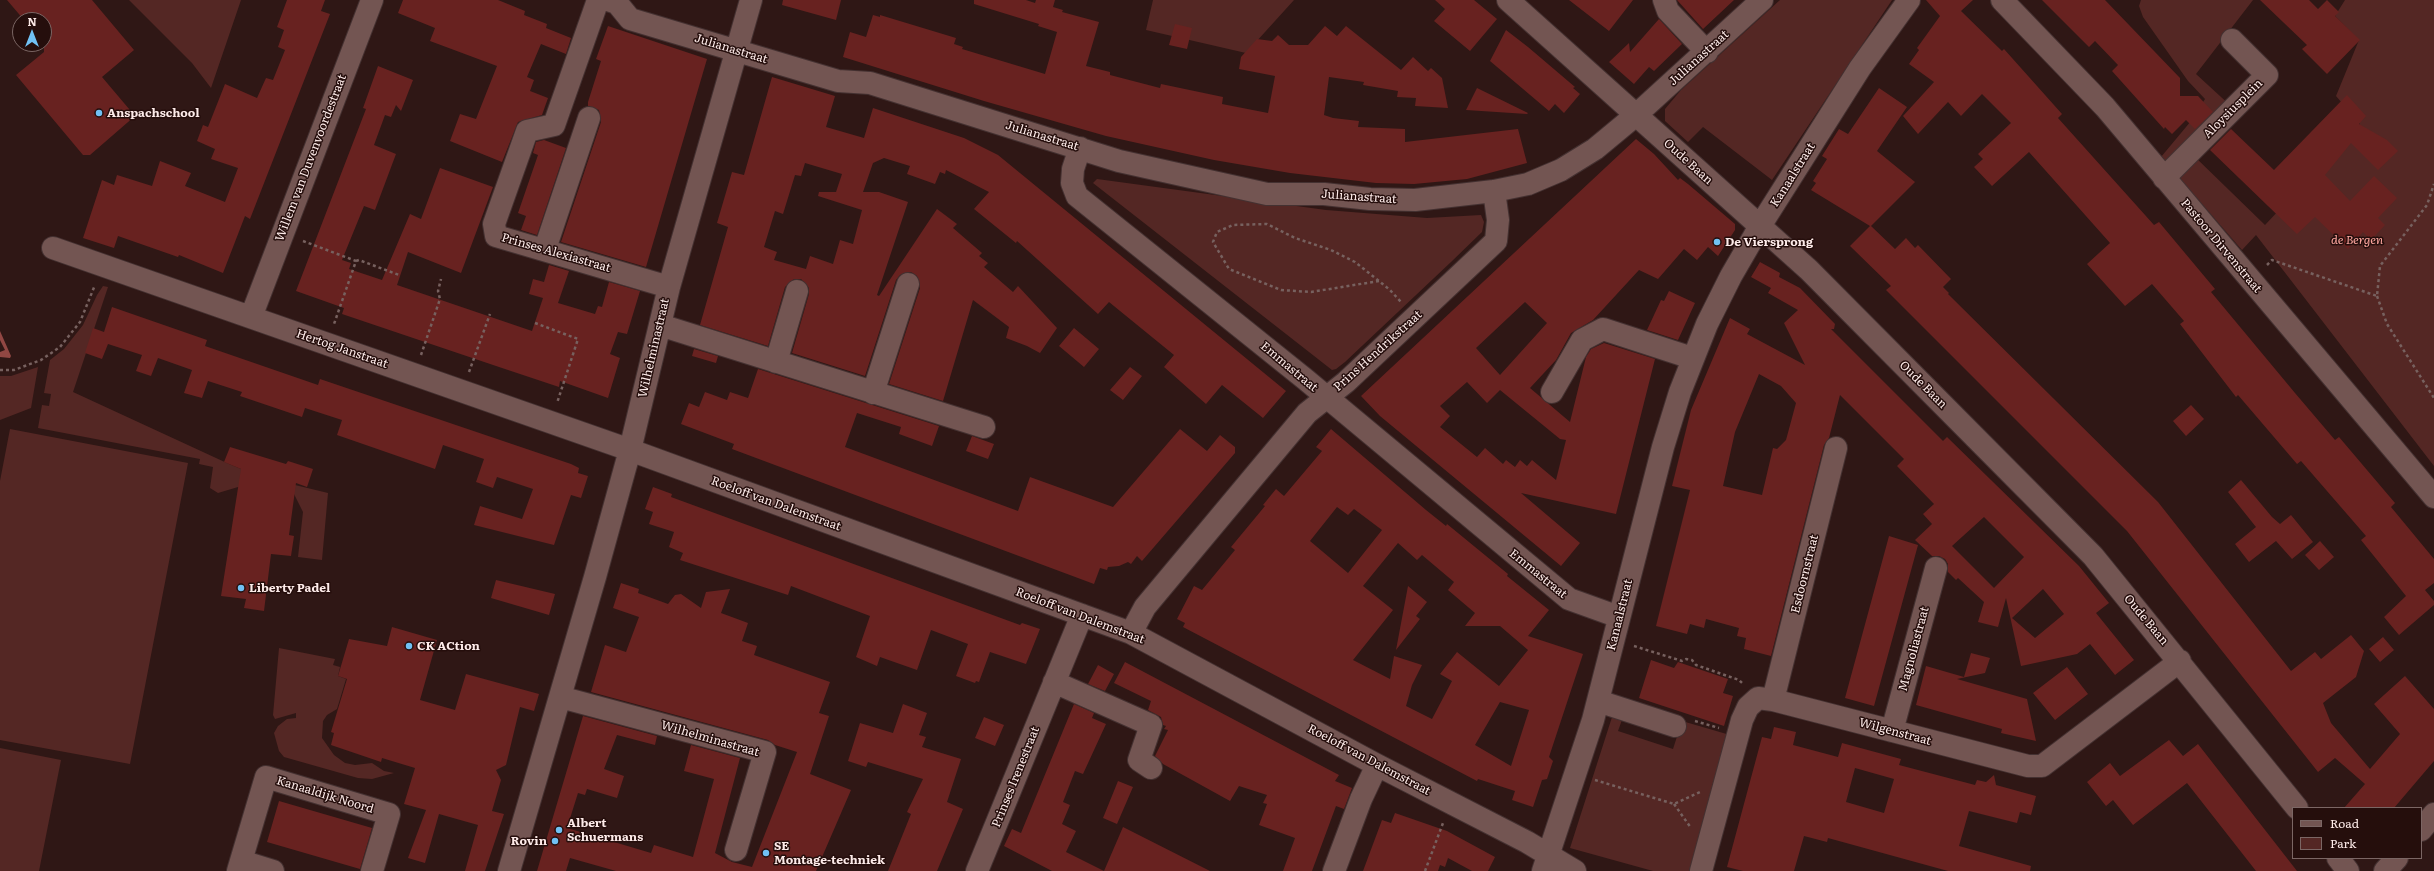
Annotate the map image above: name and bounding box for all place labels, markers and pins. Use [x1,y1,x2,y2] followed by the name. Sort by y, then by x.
[107,106,200,120] place label: Anspachschool
[94,108,104,118] marker: Anspachschool
[1725,235,1813,249] place label: De Viersprong
[1712,237,1722,247] marker: De Viersprong
[249,581,330,595] place label: Liberty Padel
[236,583,246,593] marker: Liberty Padel
[417,639,480,653] place label: CK ACtion
[404,641,414,651] marker: CK ACtion
[567,816,643,844] place label: Albert Schuermans
[554,825,564,835] marker: Albert Schuermans
[511,834,547,848] place label: Rovin
[550,836,560,846] marker: Rovin
[774,839,885,867] place label: SE Montage-techniek
[761,848,771,858] marker: SE Montage-techniek

